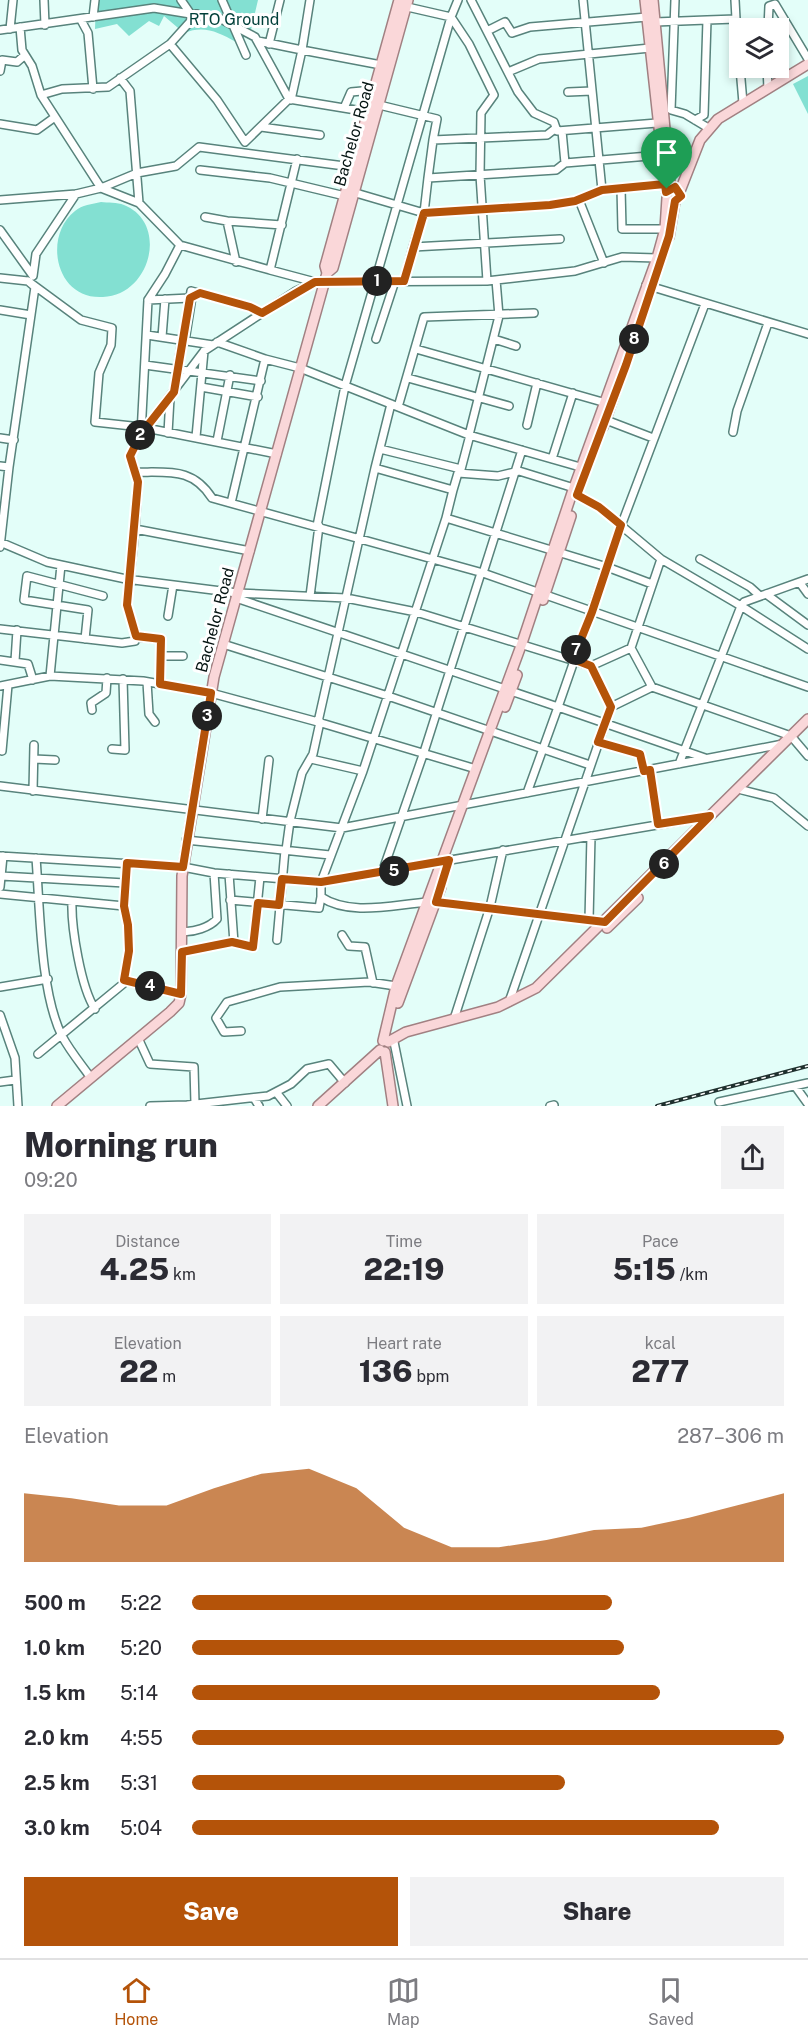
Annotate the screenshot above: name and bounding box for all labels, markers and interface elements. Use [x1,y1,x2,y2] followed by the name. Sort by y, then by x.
[189,10,279,29] park label: RTO Ground
[729,18,789,78] map controls
[729,18,789,78] button: layers
[330,79,378,189] street label: Bachelor Road
[641,127,692,189] pin
[650,136,683,169] icon: arrive
[362,266,392,296] pin: 1
[374,271,380,290] text: 1
[619,324,649,354] pin: 8
[629,329,639,348] text: 8
[125,420,155,450] pin: 2
[135,425,145,444] text: 2
[192,565,238,675] street label: Bachelor Road
[561,635,591,665] pin: 7
[571,640,581,659] text: 7
[192,701,222,731] pin: 3
[202,706,212,725] text: 3
[649,849,679,879] pin: 6
[659,854,669,873] text: 6
[379,856,409,886] pin: 5
[389,861,399,880] text: 5
[135,971,165,1001] pin: 4
[145,976,155,995] text: 4
[24,1126,218,1164] text: Morning run
[721,1126,784,1189] button: share
[24,1168,78,1192] text: 09:20
[115,1232,180,1251] text: Distance
[386,1232,422,1251] text: Time
[642,1232,679,1251] text: Pace
[99,1251,169,1287] text: 4.25
[363,1251,445,1287] text: 22:19
[613,1251,676,1287] text: 5:15
[169,1265,196,1284] text: km
[676,1265,708,1284] text: /km
[114,1334,182,1353] text: Elevation
[366,1334,442,1353] text: Heart rate
[645,1334,676,1353] text: kcal
[119,1353,158,1389] text: 22
[359,1353,413,1389] text: 136
[631,1353,689,1389] text: 277
[158,1367,176,1386] text: m
[413,1367,449,1386] text: bpm
[24,1424,109,1448] text: Elevation
[677,1424,784,1448] text: 287–306 m
[24,1591,86,1615] text: 500 m
[120,1591,162,1615] text: 5:22
[24,1636,85,1660] text: 1.0 km
[120,1636,162,1660] text: 5:20
[24,1681,85,1705] text: 1.5 km
[120,1681,158,1705] text: 5:14
[24,1726,89,1750] text: 2.0 km
[120,1726,163,1750] text: 4:55
[24,1771,90,1795] text: 2.5 km
[120,1771,158,1795] text: 5:31
[24,1816,90,1840] text: 3.0 km
[120,1816,162,1840] text: 5:04
[24,1877,398,1946] button: Save
[410,1877,784,1946] button: Share
[114,1974,158,2029] tab: Home
[387,1974,420,2029] tab: Map
[648,1974,694,2029] tab: Saved

